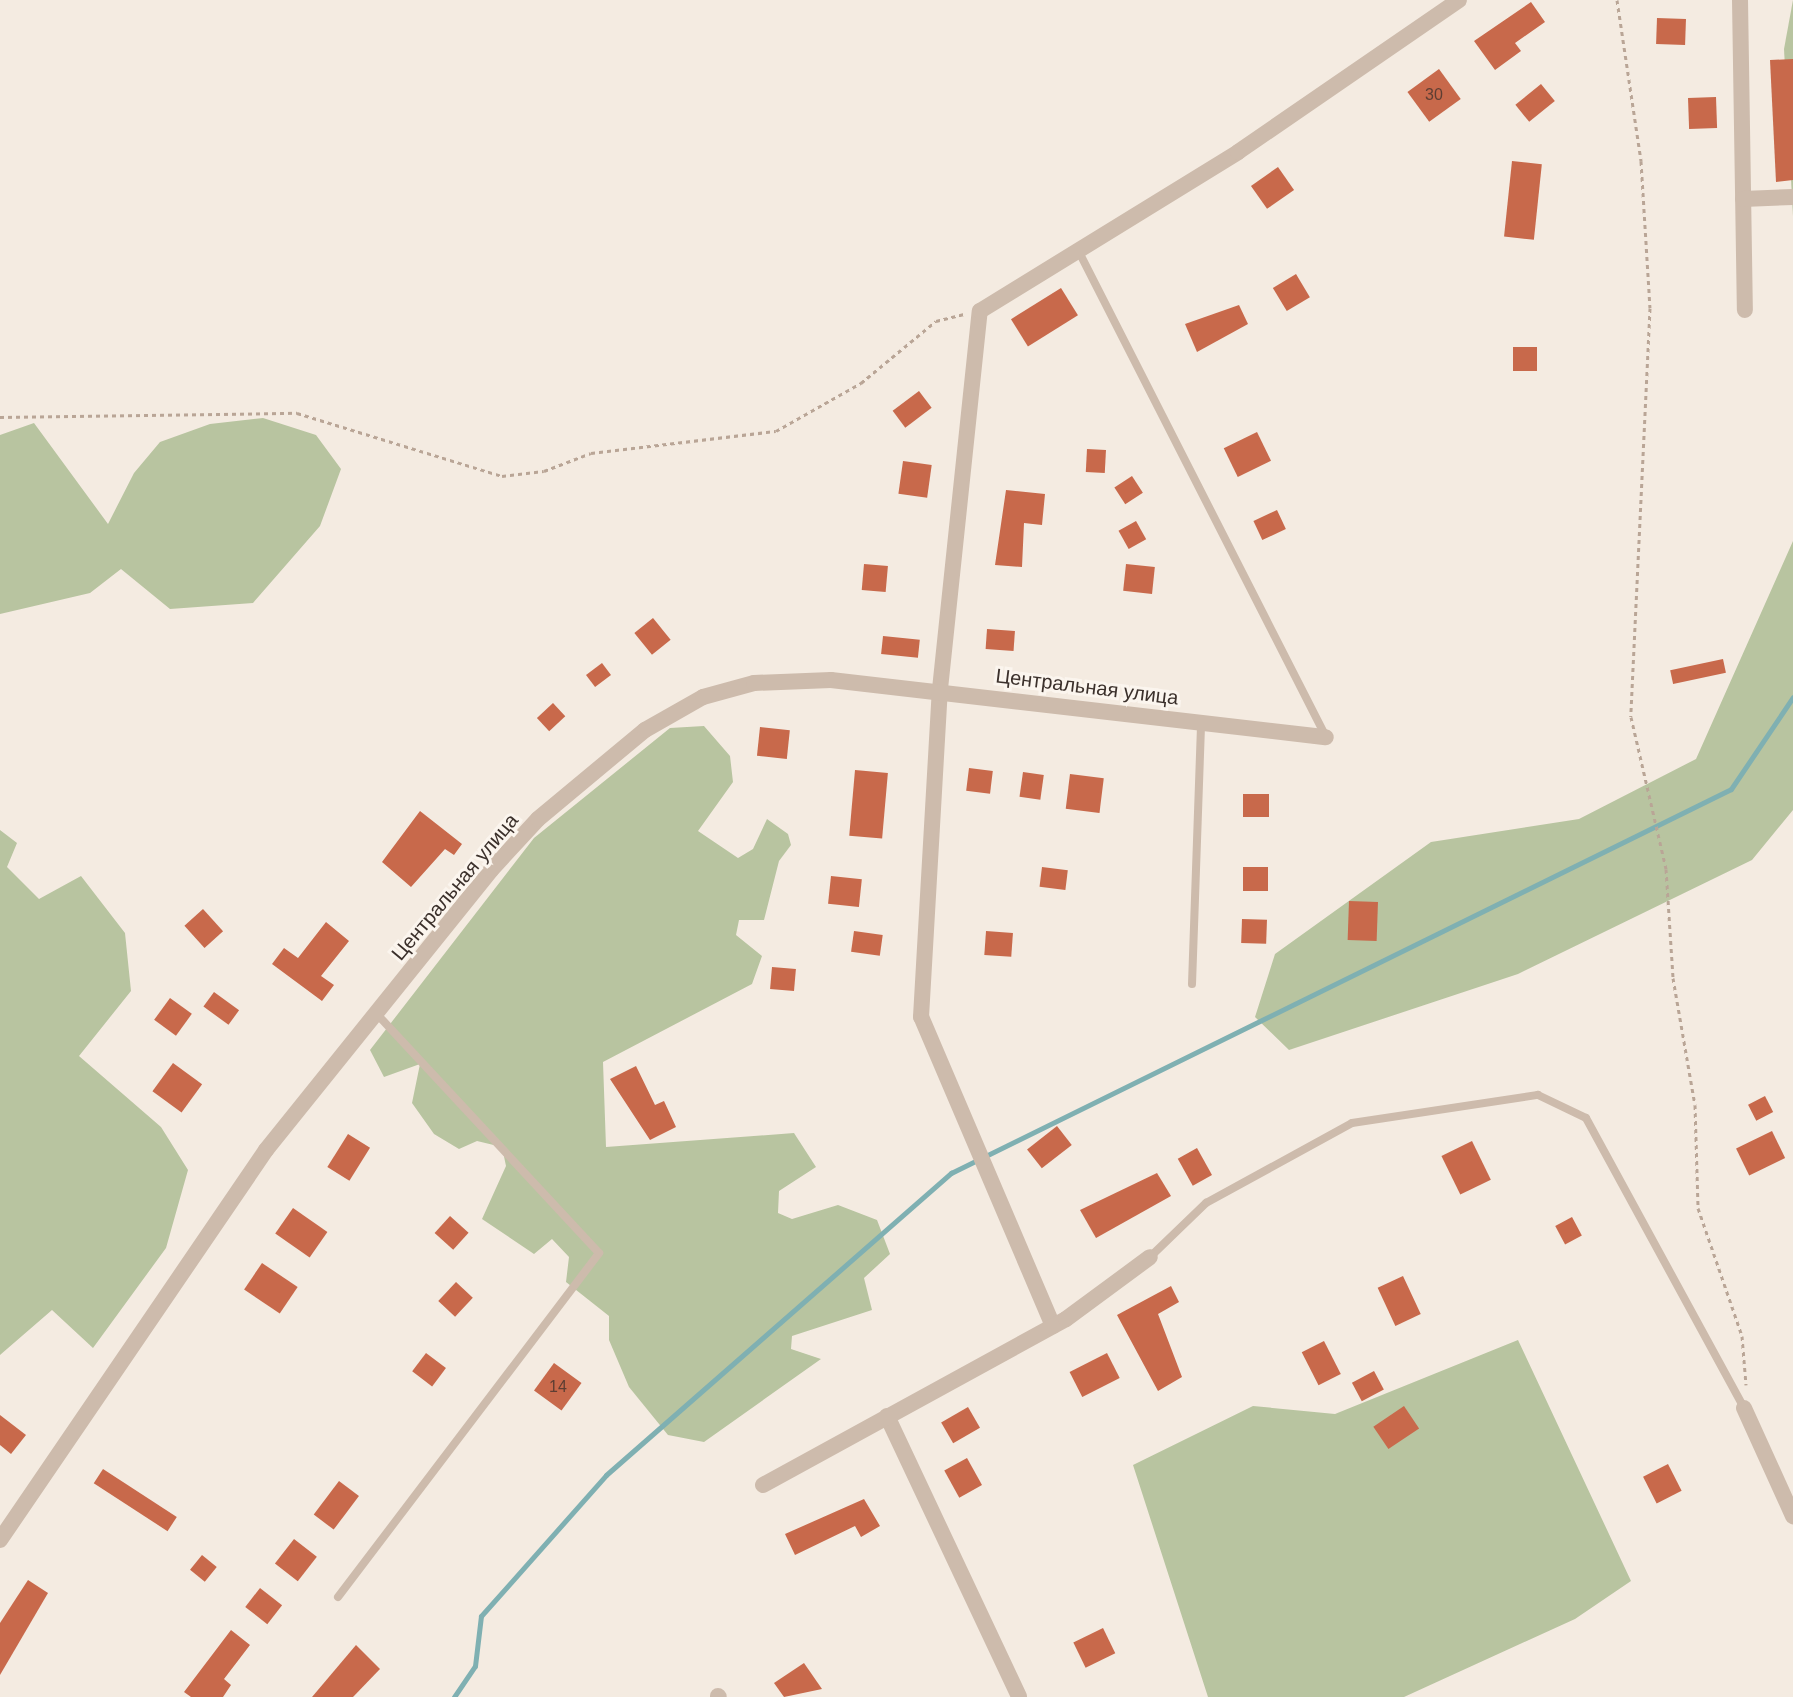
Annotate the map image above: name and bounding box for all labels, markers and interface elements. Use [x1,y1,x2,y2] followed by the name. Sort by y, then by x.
[1425,85,1443,105] house number: 30
[994,664,1180,710] street label: Центральная улица
[387,809,523,965] street label: Центральная улица
[549,1377,567,1397] house number: 14

